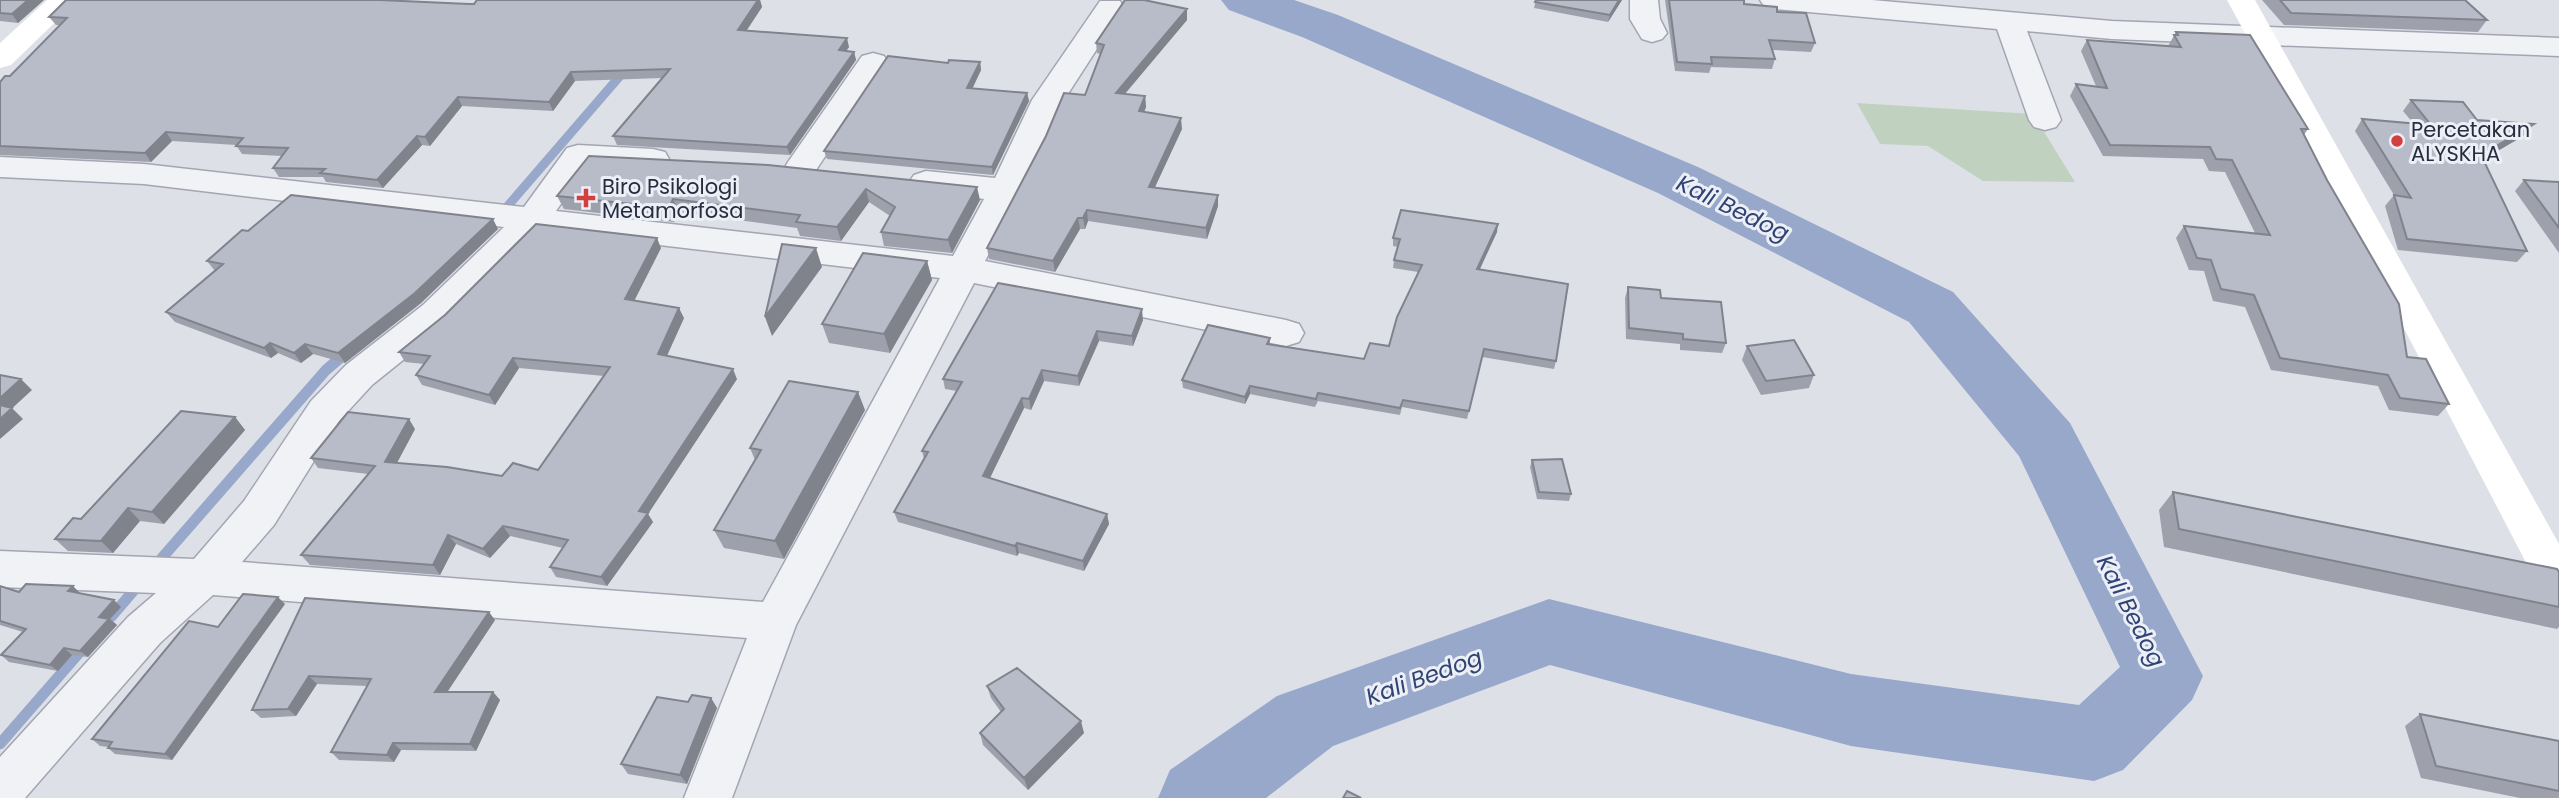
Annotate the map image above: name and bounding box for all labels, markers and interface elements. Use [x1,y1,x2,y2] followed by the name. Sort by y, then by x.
[2411,115,2530,168] place label: Percetakan ALYSKHA
[2389,133,2405,149] marker: Percetakan ALYSKHA
[1671,167,1795,249] water label: Kali Bedog
[602,172,743,225] place label: Biro Psikologi Metamorfosa
[576,188,596,208] marker: Biro Psikologi Metamorfosa
[2089,550,2173,672] water label: Kali Bedog
[1361,641,1487,713] water label: Kali Bedog

